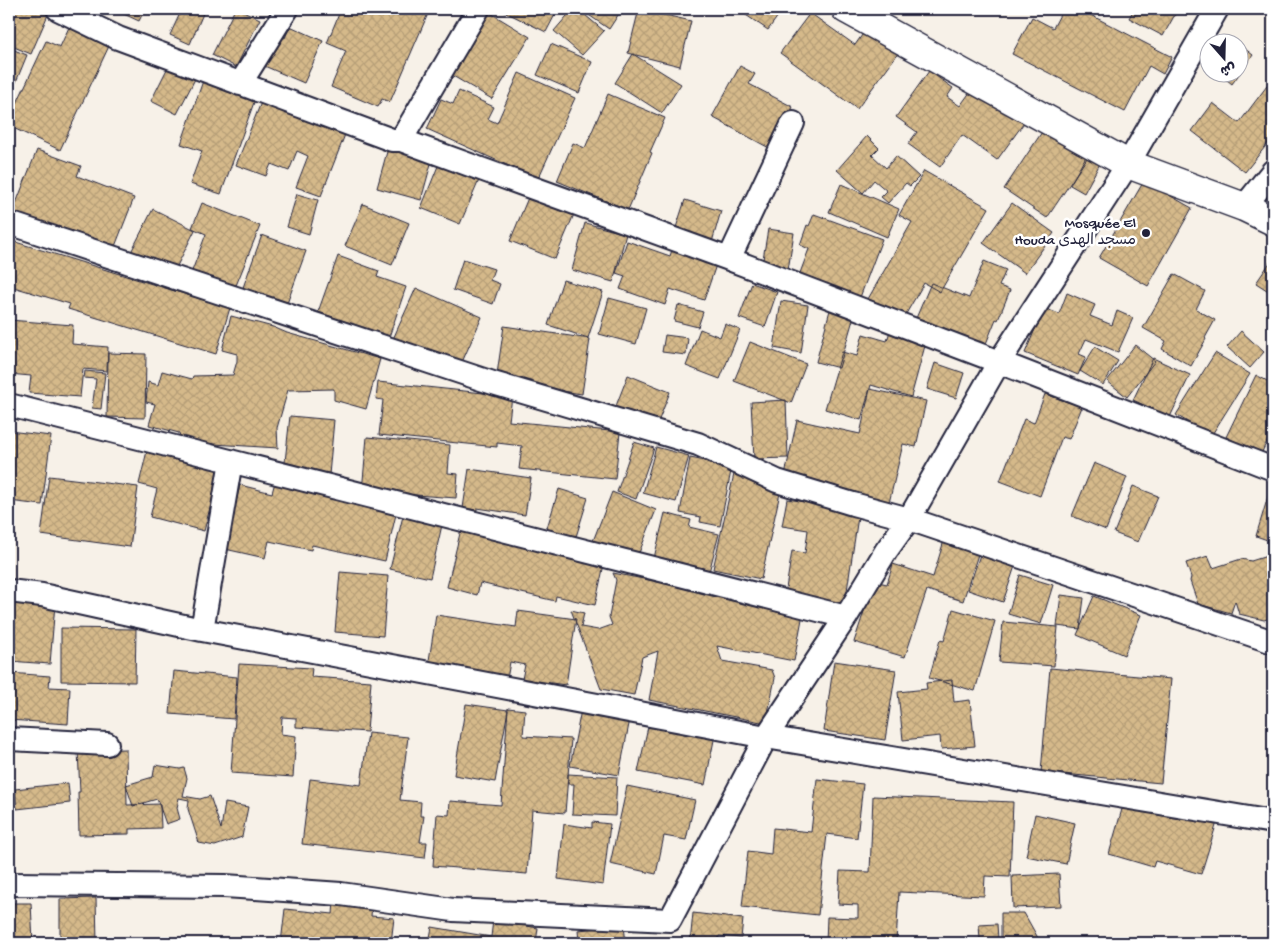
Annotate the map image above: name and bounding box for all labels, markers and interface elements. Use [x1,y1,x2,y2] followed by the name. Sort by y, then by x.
[1200,32,1250,82] north arrow
[1217,57,1238,78] text: ش
[1014,215,1136,250] place label: Mosquée El Houda مسجد الهدى
[1140,227,1152,239] marker: Mosquée El Houda مسجد الهدى

